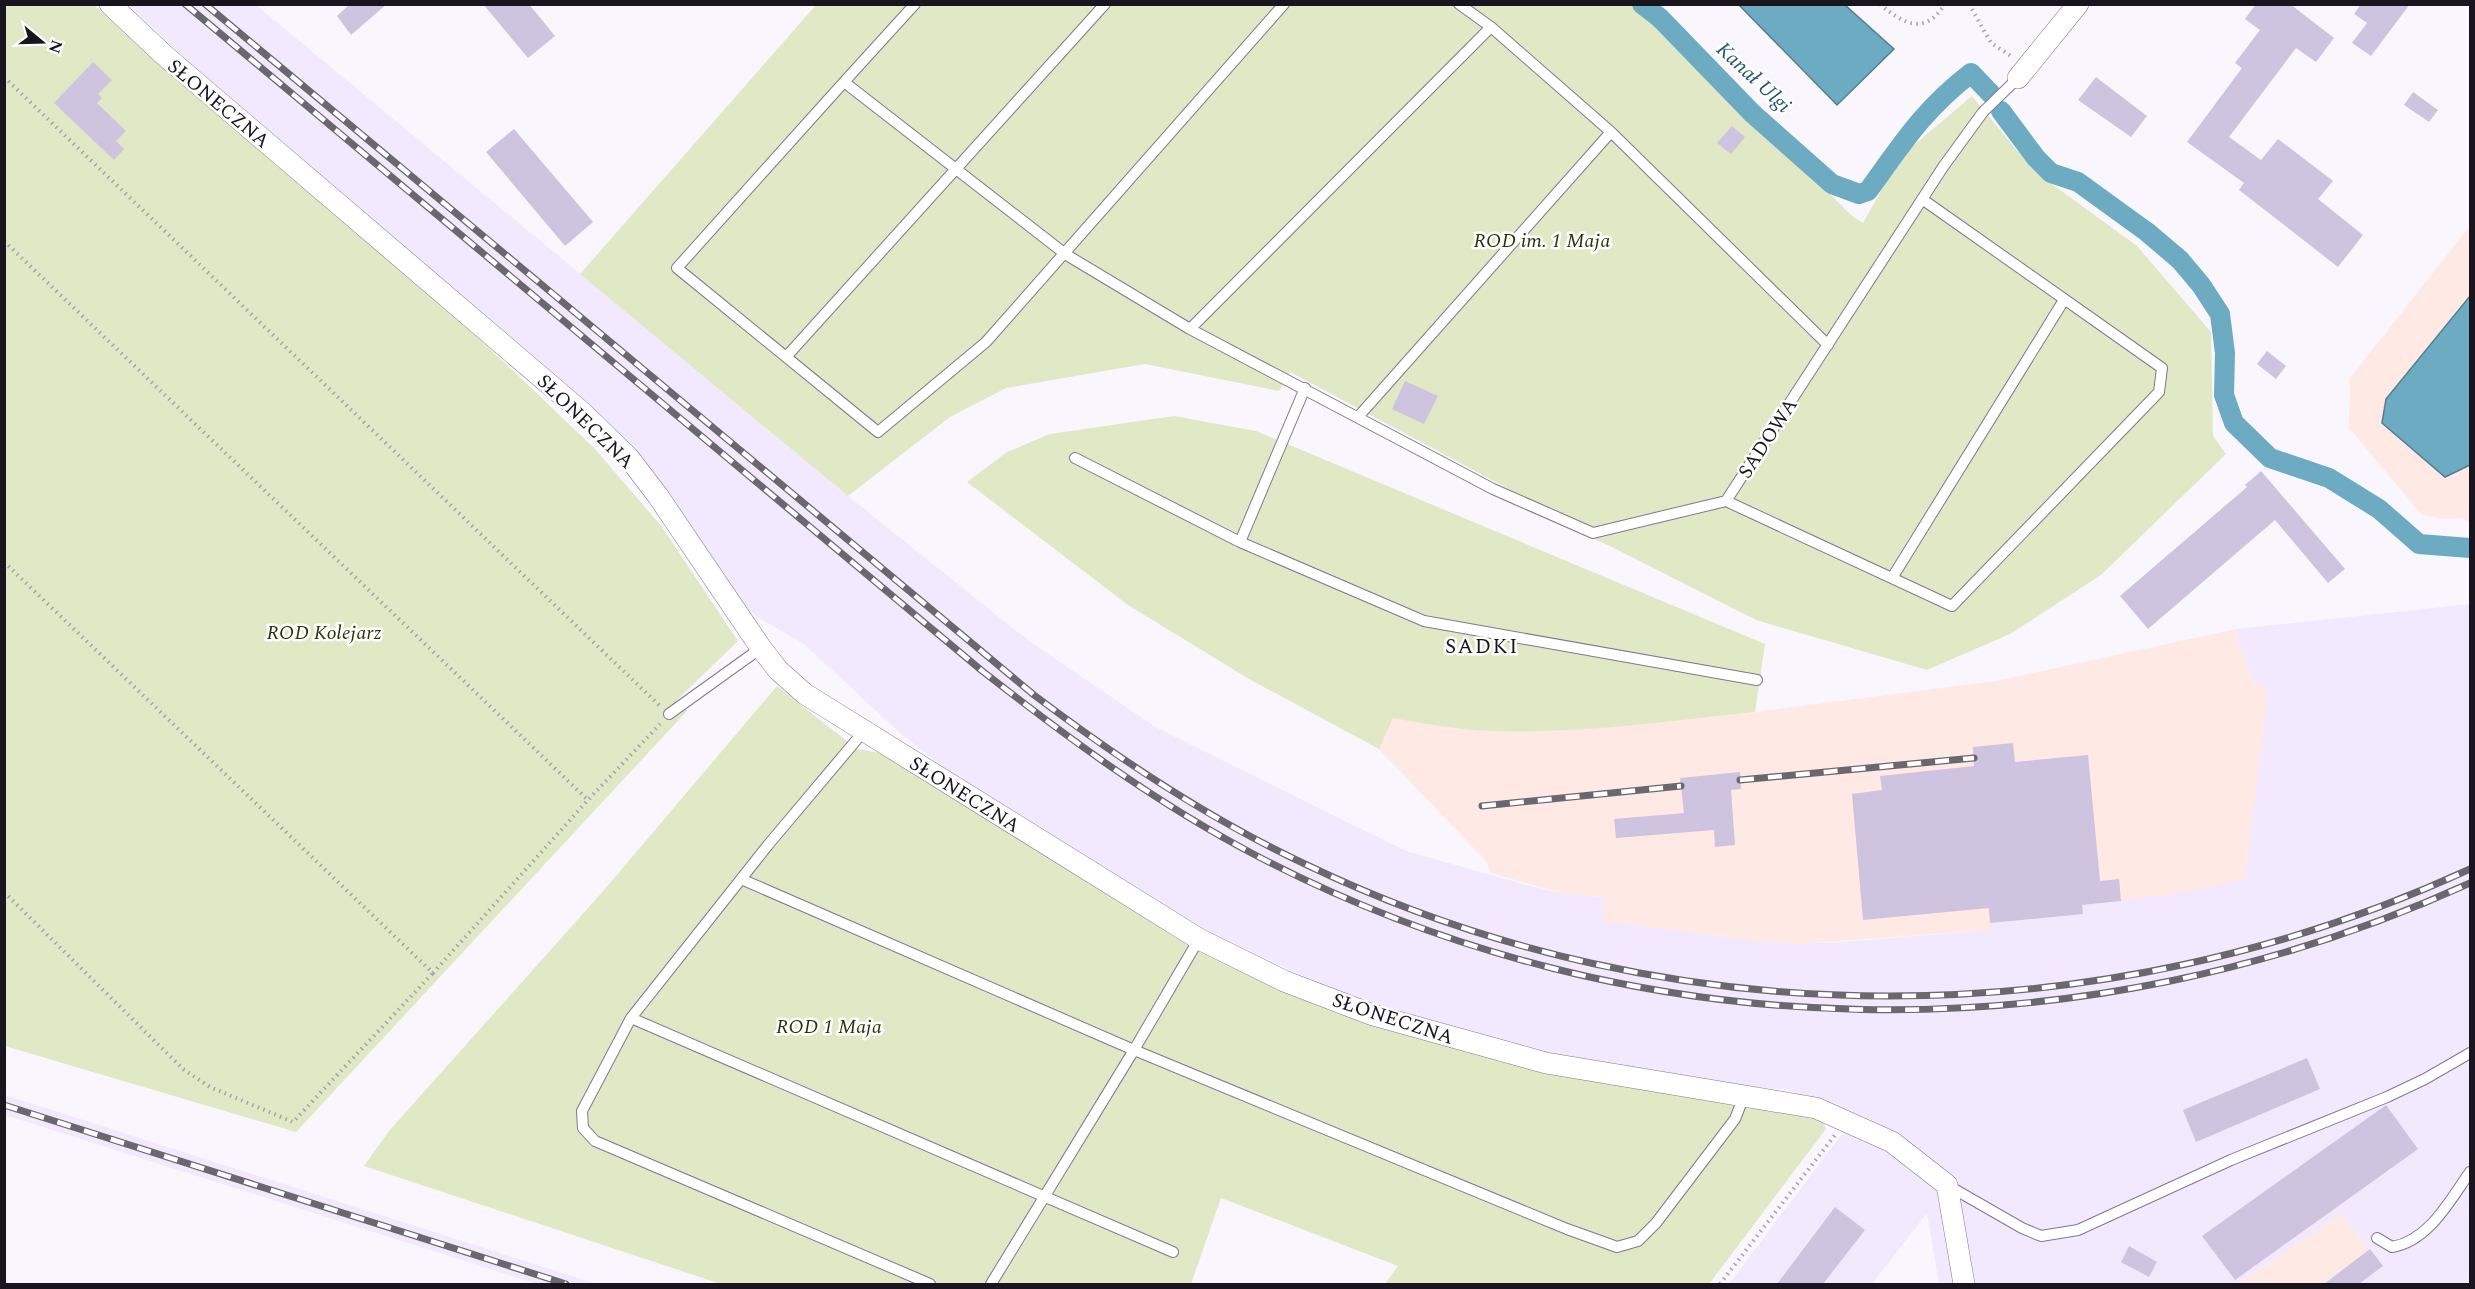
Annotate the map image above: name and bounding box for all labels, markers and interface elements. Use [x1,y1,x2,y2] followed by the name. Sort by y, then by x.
[12,12,72,72] north arrow
[1708,34,1798,121] water label: Kanał Ulgi
[42,36,69,57] text: N
[161,52,276,156] street label: SŁONECZNA
[1474,226,1610,256] park label: ROD im. 1 Maja
[530,367,641,476] street label: SŁONECZNA
[1731,392,1805,485] street label: SADOWA
[267,618,381,648] park label: ROD Kolejarz
[1445,631,1519,663] district label: SADKI
[903,749,1026,841] street label: SŁONECZNA
[1328,985,1457,1053] street label: SŁONECZNA
[776,1012,882,1042] park label: ROD 1 Maja

